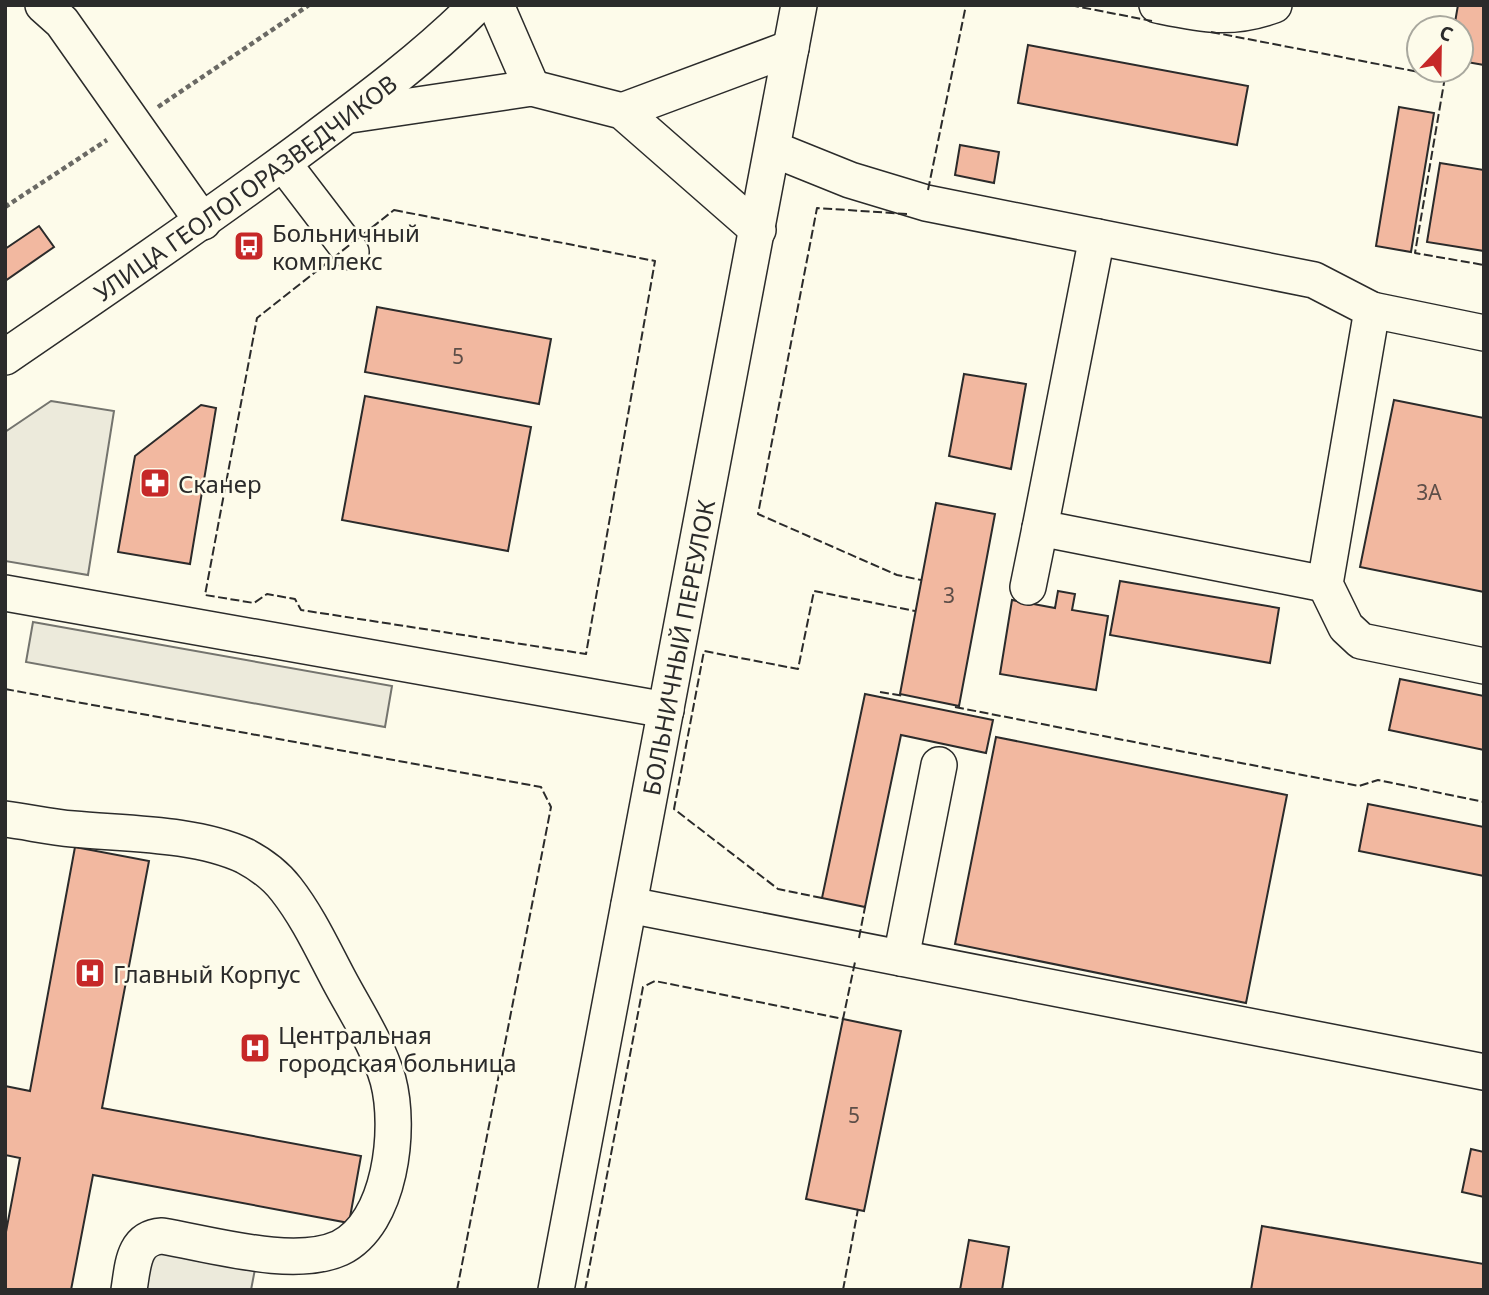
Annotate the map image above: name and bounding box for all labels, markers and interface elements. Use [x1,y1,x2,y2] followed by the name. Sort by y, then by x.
[1405,14,1475,84] north arrow
[1436,19,1457,48] text: С
[87,66,403,308] street label: УЛИЦА ГЕОЛОГОРАЗВЕДЧИКОВ
[272,216,420,277] place label: Больничный комплекс
[232,229,266,263] bus stop icon: Больничный комплекс
[452,342,464,370] house number: 5
[138,466,172,500] pharmacy icon: Сканер
[178,467,262,500] place label: Сканер
[1416,478,1442,506] house number: 3А
[633,497,722,798] street label: БОЛЬНИЧНЫЙ ПЕРЕУЛОК
[943,581,955,609] house number: 3
[73,956,107,990] hospital icon: Главный Корпус
[113,957,301,990] place label: Главный Корпус
[278,1018,517,1079] place label: Центральная городская больница
[238,1031,272,1065] hospital icon: Центральная городская больница
[848,1101,860,1129] house number: 5

